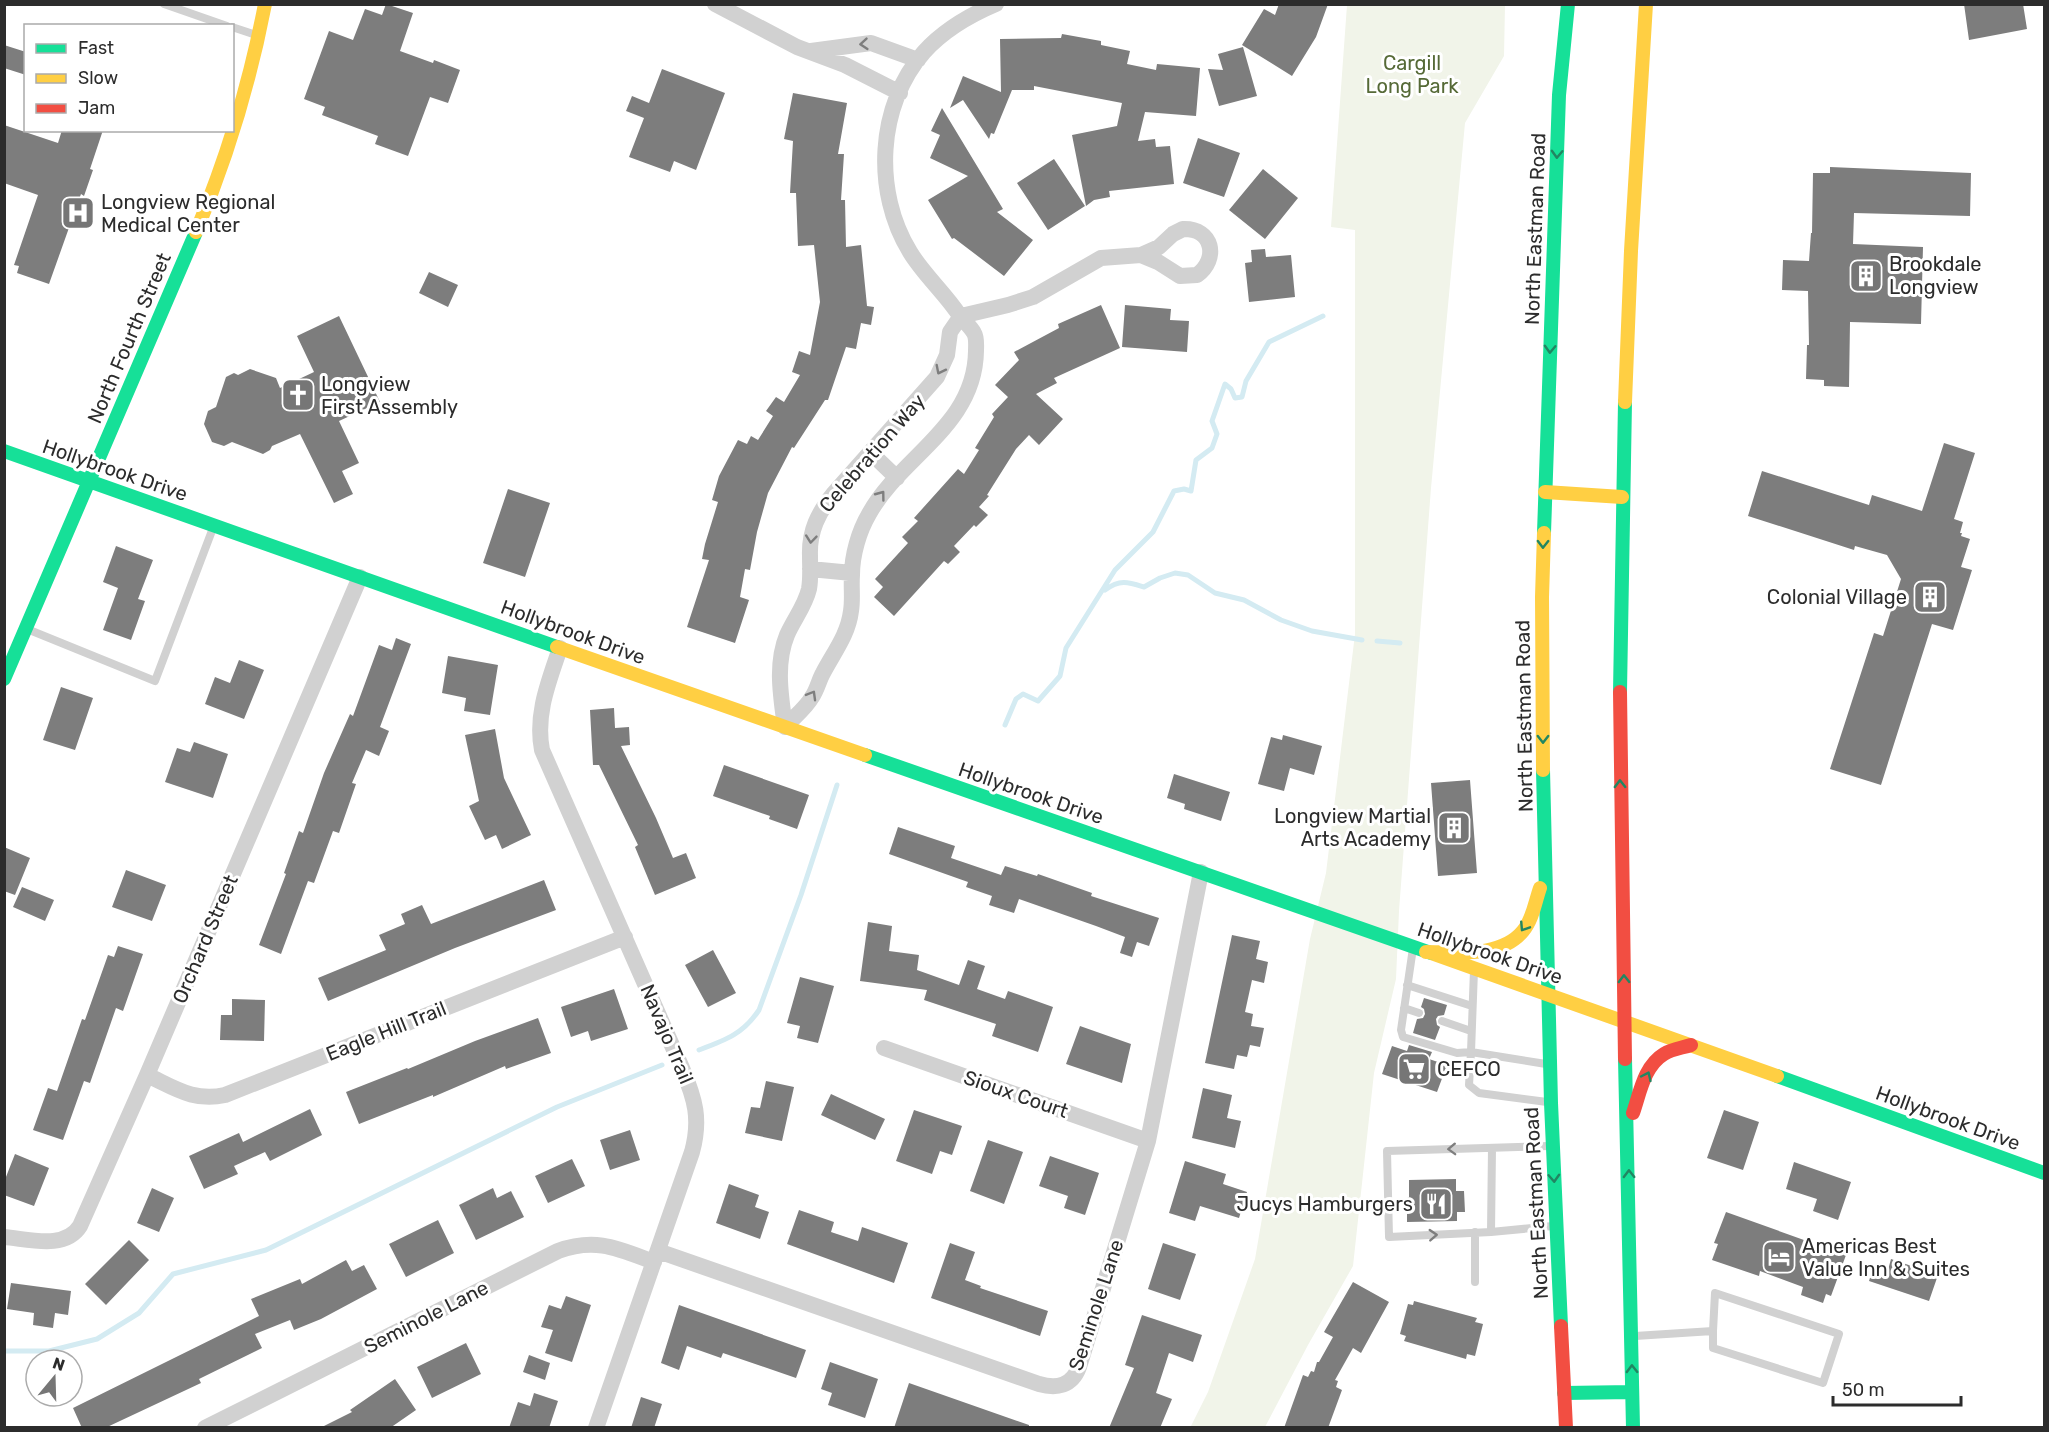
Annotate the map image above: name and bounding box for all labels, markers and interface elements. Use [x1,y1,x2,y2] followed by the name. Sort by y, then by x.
[24,24,234,132] legend
[78,37,114,59] text: Fast
[859,37,869,50] one-way arrow
[1365,51,1459,98] park label: Cargill Long Park
[78,67,118,89] text: Slow
[78,97,115,119] text: Jam
[1520,132,1550,326] street label: North Eastman Road
[1551,149,1564,158] one-way arrow
[101,190,275,237] place label: Longview Regional Medical Center
[60,195,96,231] hospital icon: Longview Regional Medical Center
[82,249,176,427] street label: North Fourth Street
[1889,252,1982,299] place label: Brookdale Longview
[1848,258,1884,294] building icon: Brookdale Longview
[1544,344,1556,353] one-way arrow
[936,364,947,374] one-way arrow
[321,372,458,419] place label: Longview First Assembly
[280,377,316,413] church icon: Longview First Assembly
[814,389,930,517] street label: Celebration Way
[39,434,191,506] street label: Hollybrook Drive
[874,491,885,502] one-way arrow
[805,535,818,544] one-way arrow
[1537,539,1550,548] one-way arrow
[1912,579,1948,615] building icon: Colonial Village
[1767,585,1907,609] place label: Colonial Village
[498,595,648,669] street label: Hollybrook Drive
[1510,620,1538,812] street label: North Eastman Road
[805,691,816,701] one-way arrow
[1537,734,1549,743] one-way arrow
[955,757,1107,829] street label: Hollybrook Drive
[1614,780,1627,789] one-way arrow
[1274,804,1431,851] place label: Longview Martial Arts Academy
[1436,810,1472,846] building icon: Longview Martial Arts Academy
[167,871,243,1007] street label: Orchard Street
[1414,917,1566,989] street label: Hollybrook Drive
[1520,920,1531,931] one-way arrow
[1618,975,1631,984] one-way arrow
[635,981,699,1087] street label: Navajo Trail
[322,996,450,1066] street label: Eagle Hill Trail
[1396,1051,1432,1087] supermarket icon: CEFCO
[1437,1057,1501,1081] place label: CEFCO
[961,1065,1071,1123] street label: Sioux Court
[1640,1071,1652,1082] one-way arrow
[1873,1081,2023,1155] street label: Hollybrook Drive
[1519,1106,1553,1300] street label: North Eastman Road
[1447,1143,1456,1156] one-way arrow
[1622,1170,1635,1179] one-way arrow
[1547,1174,1560,1183] one-way arrow
[1418,1186,1454,1222] restaurant icon: Jucys Hamburgers
[1236,1192,1413,1216] place label: Jucys Hamburgers
[1428,1228,1437,1241] one-way arrow
[1802,1234,1970,1281] place label: Americas Best Value Inn & Suites
[1064,1236,1128,1374] street label: Seminole Lane
[1761,1239,1797,1275] hotel icon: Americas Best Value Inn & Suites
[360,1275,492,1359] street label: Seminole Lane
[24,1348,84,1408] north arrow
[50,1353,67,1375] text: N
[1626,1365,1638,1374] one-way arrow
[1833,1369,1960,1407] scale bar
[1842,1379,1885,1401] text: 50 m

